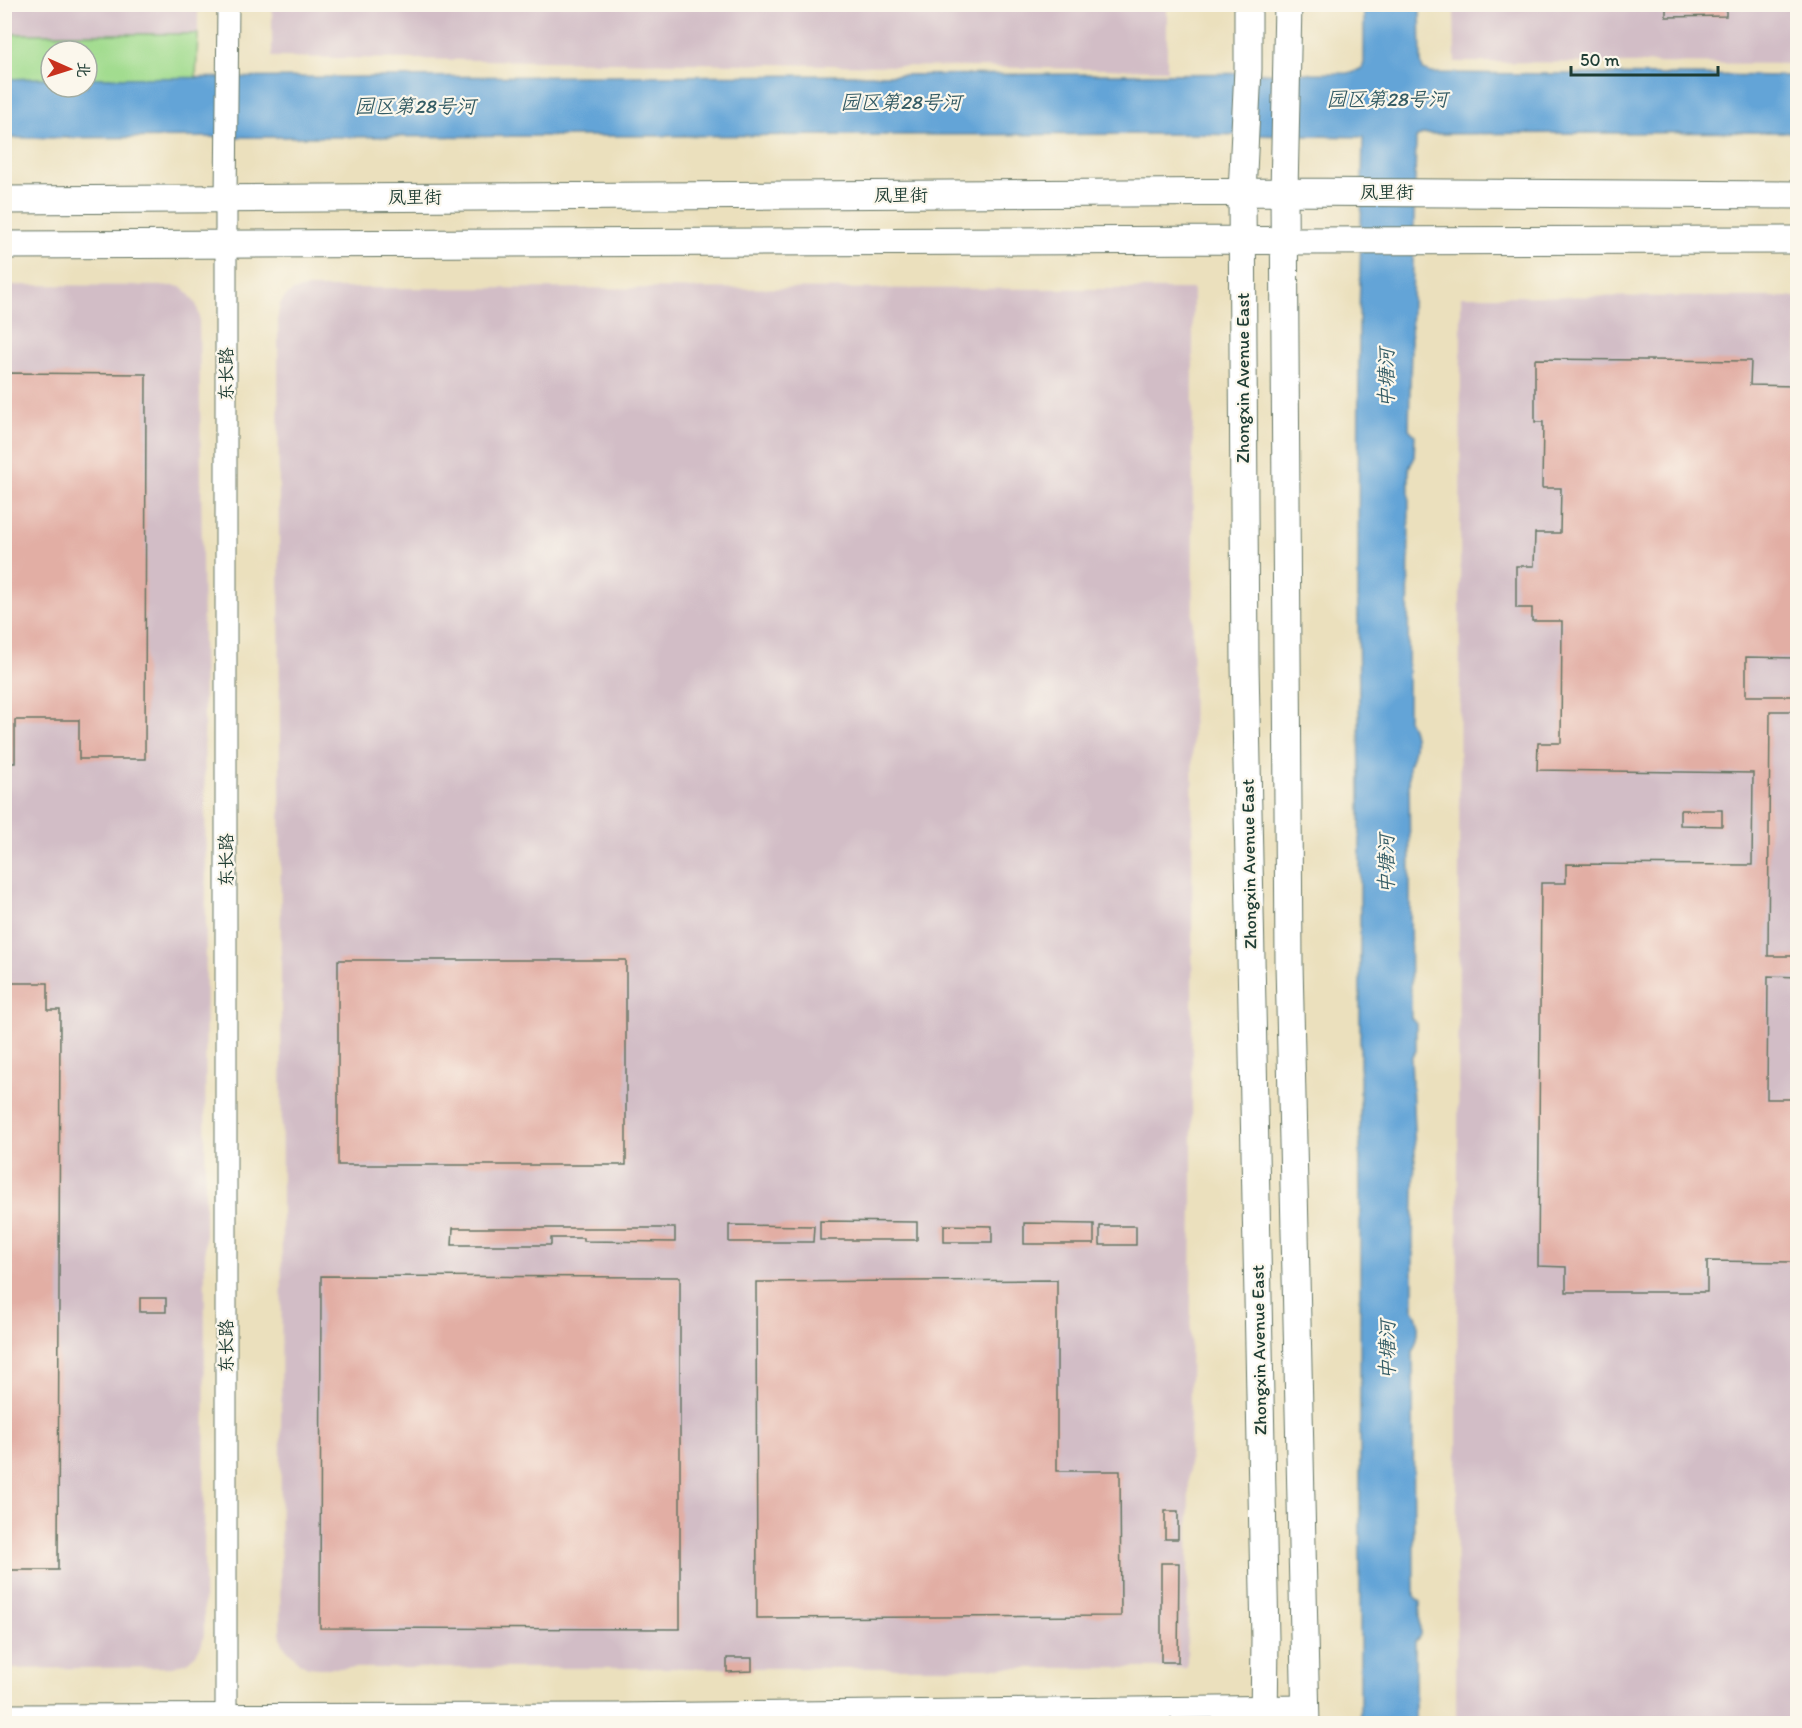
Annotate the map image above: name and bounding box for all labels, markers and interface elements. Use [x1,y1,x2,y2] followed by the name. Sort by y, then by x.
[39,39,99,99] north arrow
[1571,39,1718,77] scale bar
[1580,49,1620,71] text: 50 m
[74,61,93,78] text: 北
[1326,87,1451,111] water label: 园区第28号河
[840,90,965,114] water label: 园区第28号河
[354,94,479,118] water label: 园区第28号河
[1360,181,1414,203] street label: 凤里街
[874,184,928,206] street label: 凤里街
[388,186,442,208] street label: 凤里街
[1232,293,1254,463] street label: Zhongxin Avenue East
[1374,345,1398,408] water label: 中塘河
[215,347,237,401] street label: 东长路
[1237,778,1261,949] street label: Zhongxin Avenue East
[1374,831,1398,894] water label: 中塘河
[215,833,237,887] street label: 东长路
[1247,1264,1271,1435] street label: Zhongxin Avenue East
[1375,1317,1399,1380] water label: 中塘河
[215,1319,237,1373] street label: 东长路

